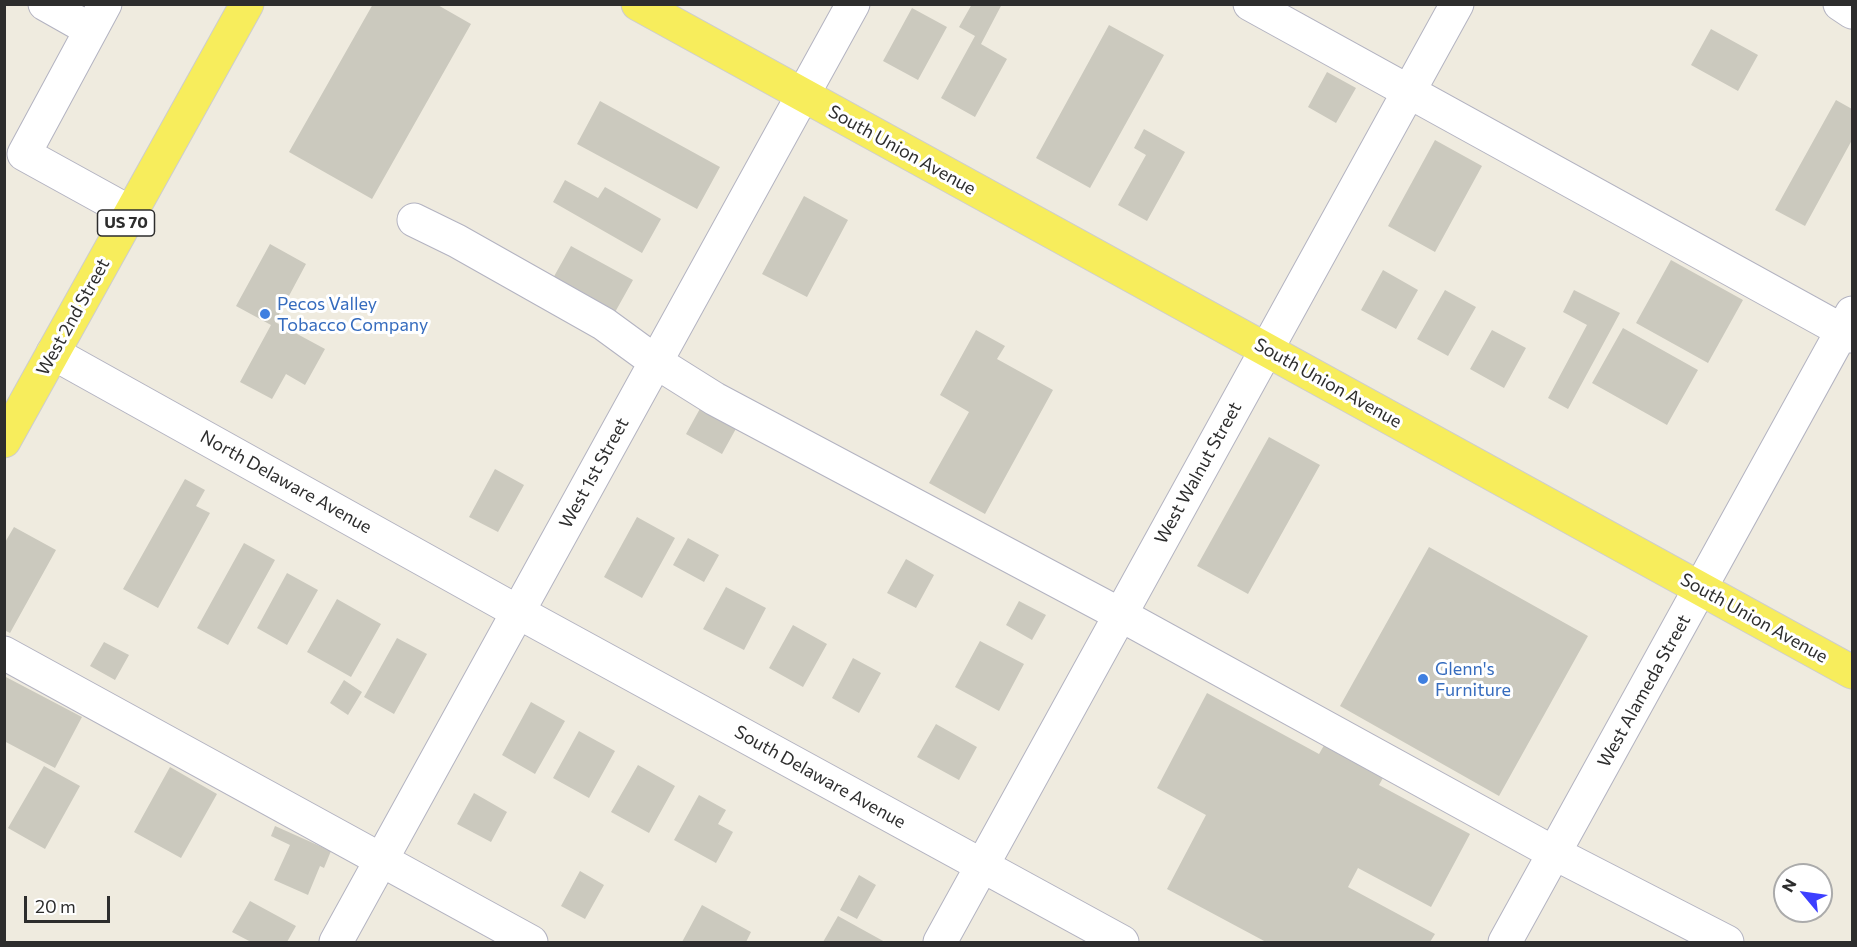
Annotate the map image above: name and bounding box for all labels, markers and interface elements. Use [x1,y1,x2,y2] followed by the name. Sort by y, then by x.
[825,101,979,199] street label: South Union Avenue
[98,210,154,236] road number: US 70
[32,255,114,379] street label: West 2nd Street
[277,293,428,336] place label: Pecos Valley Tobacco Company
[258,307,272,321] marker: Pecos Valley Tobacco Company
[1251,334,1405,432] street label: South Union Avenue
[1150,398,1246,548] street label: West Walnut Street
[555,414,633,532] street label: West 1st Street
[197,426,375,538] street label: North Delaware Avenue
[1677,569,1831,667] street label: South Union Avenue
[1593,611,1695,771] street label: West Alameda Street
[1435,658,1511,700] place label: Glenn's Furniture
[1416,672,1430,686] marker: Glenn's Furniture
[731,721,909,833] street label: South Delaware Avenue
[1773,863,1833,923] north arrow
[1777,875,1800,895] text: N
[27,884,112,922] scale bar
[35,895,76,917] text: 20 m

